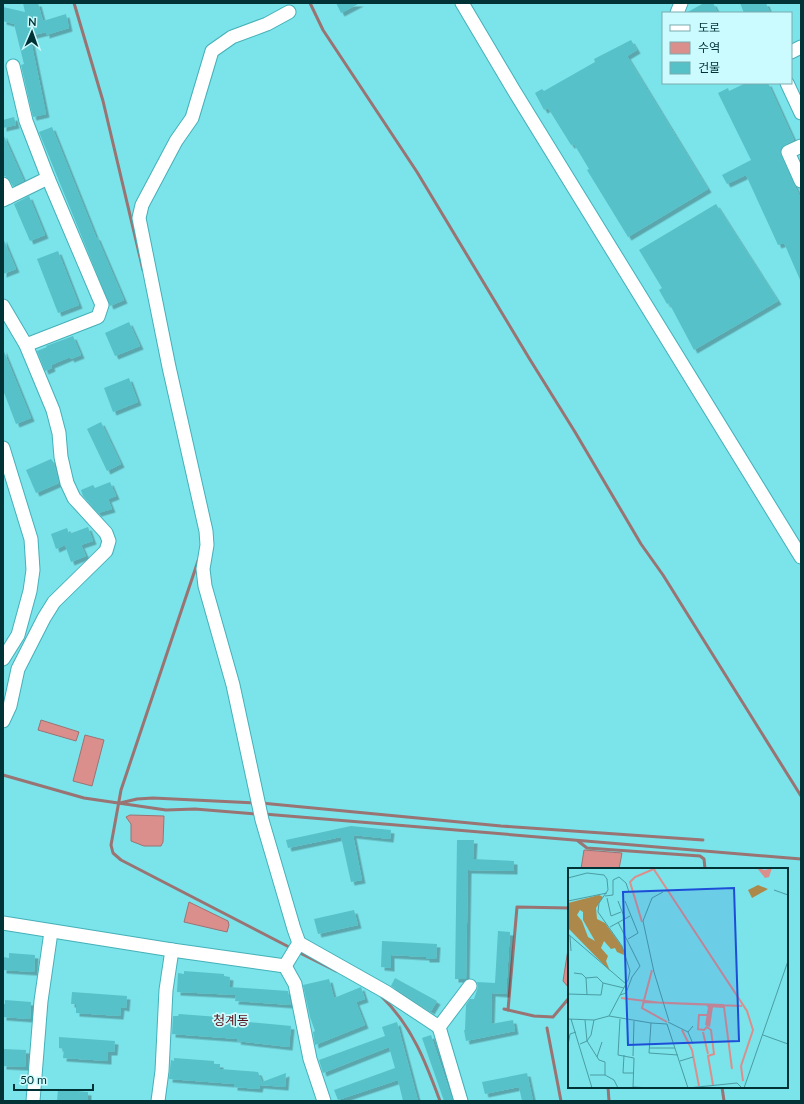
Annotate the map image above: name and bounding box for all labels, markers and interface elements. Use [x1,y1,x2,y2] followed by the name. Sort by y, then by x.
[12,12,52,52] north arrow
[662,12,792,84] legend
[28,15,37,28] text: N
[698,20,720,35] text: 도로
[698,40,720,55] text: 수역
[698,60,720,75] text: 건물
[568,868,788,1088] inset map
[213,1012,249,1028] district label: 청계동
[14,1066,93,1092] scale bar
[20,1072,47,1087] text: 50 m

